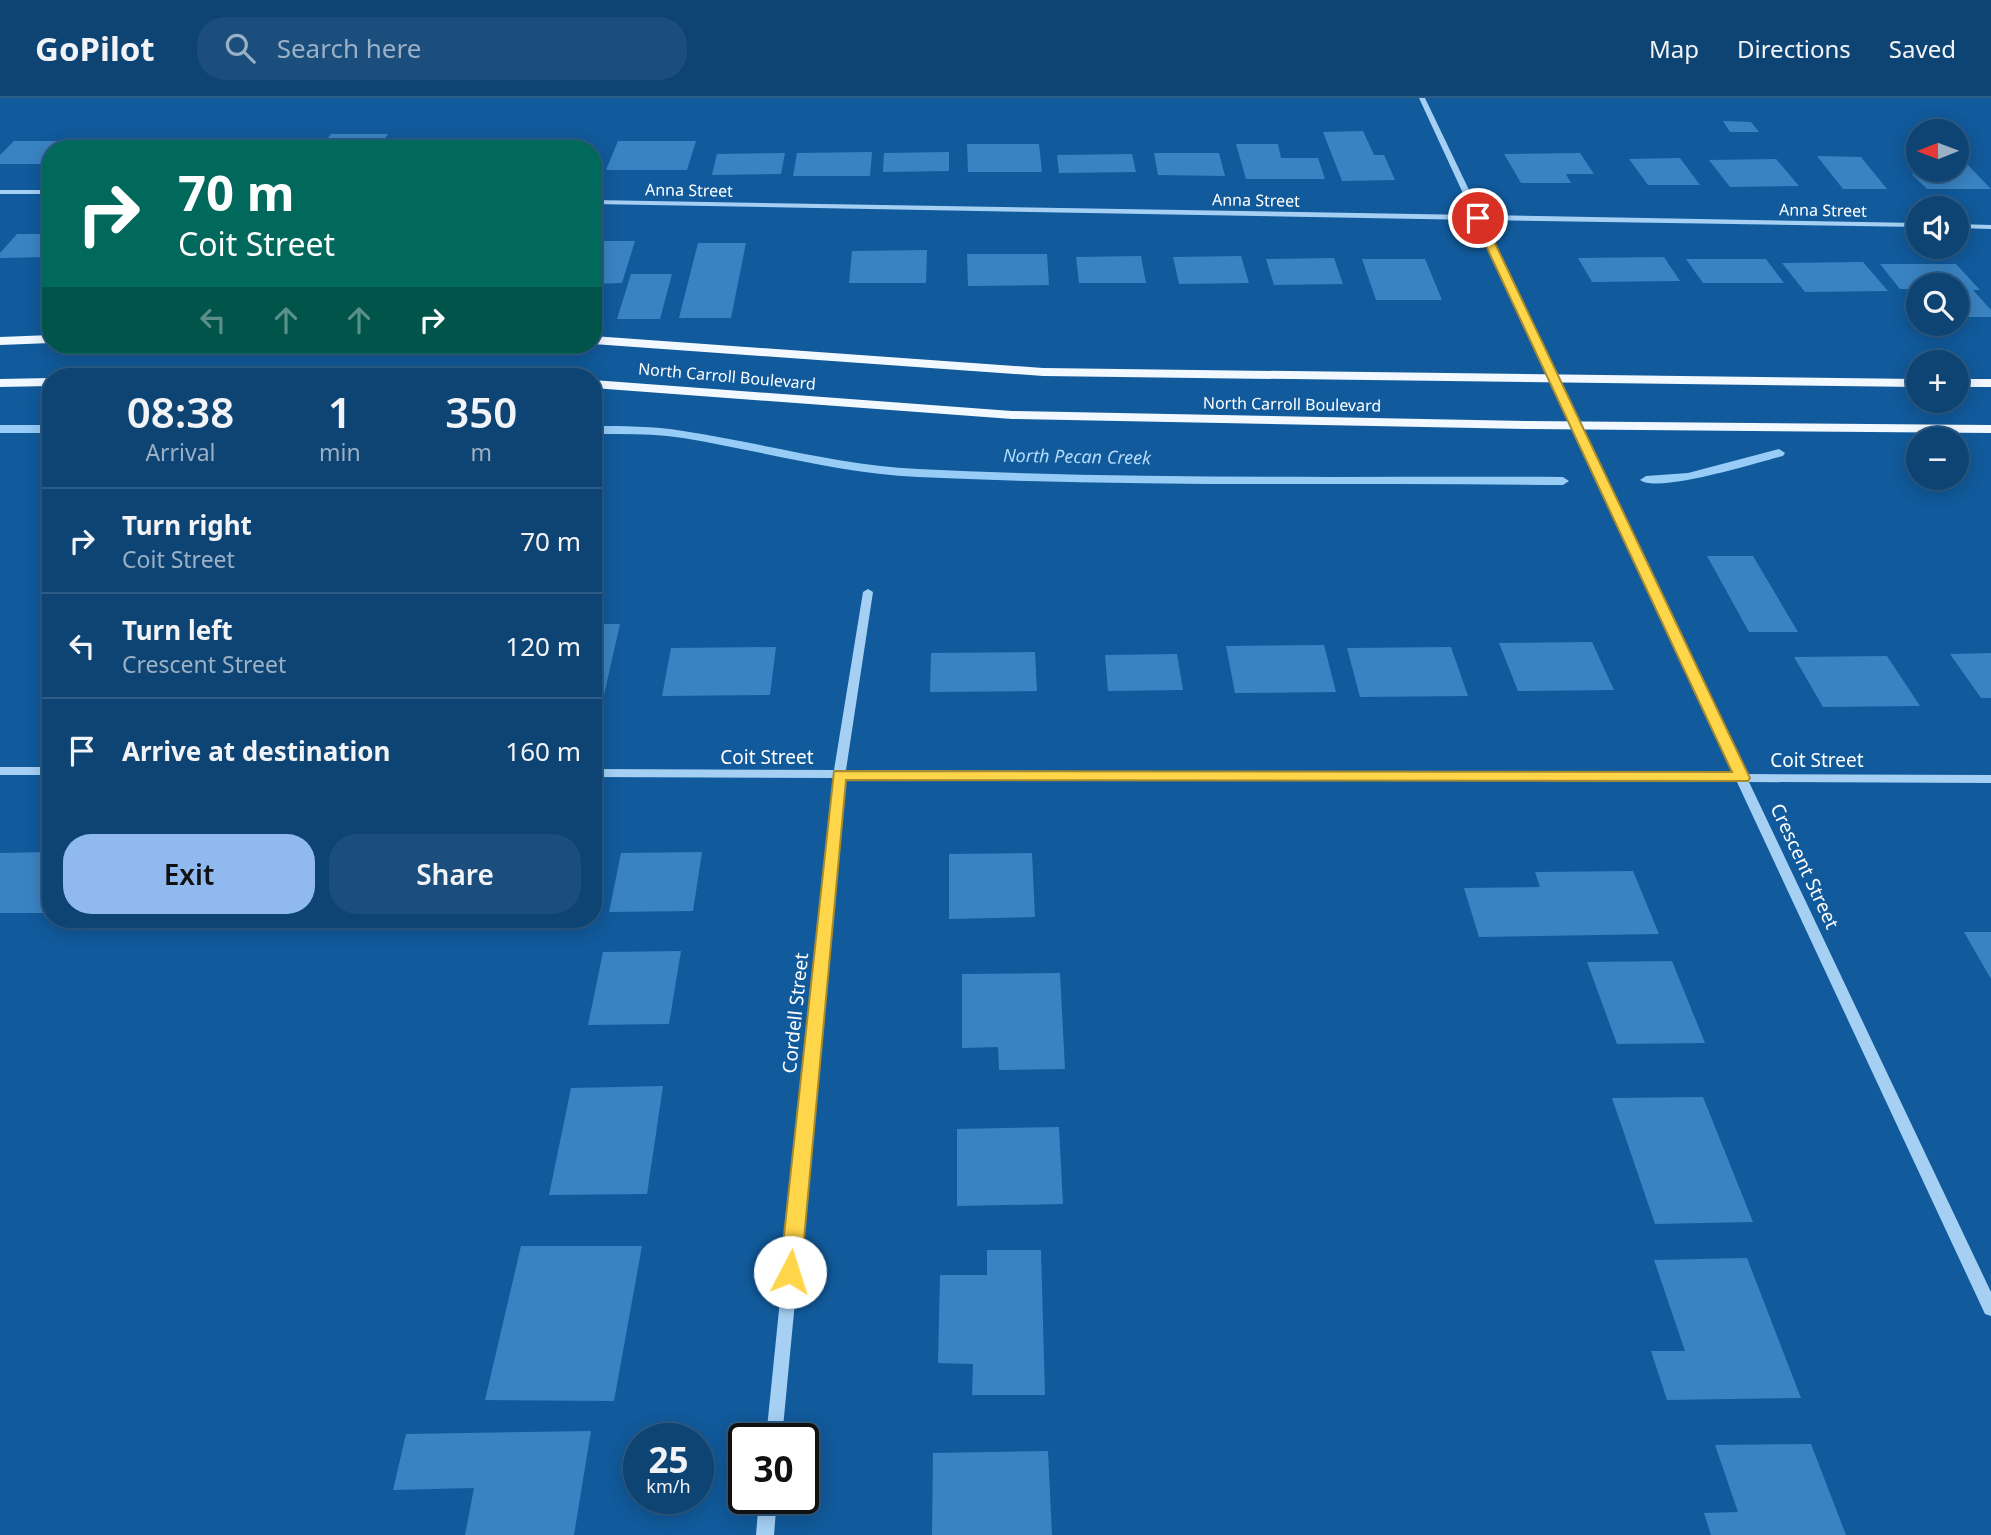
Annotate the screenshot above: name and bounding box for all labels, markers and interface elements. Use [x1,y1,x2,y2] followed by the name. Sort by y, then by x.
[197,17,687,80] search box
[35,26,155,71] text: GoPilot
[221,29,259,67] icon: search
[277,30,421,66] text: Search here
[1649,32,1699,65] text: Map
[1737,32,1851,65] text: Directions
[1889,32,1956,65] text: Saved
[1906,119,1969,182] north arrow
[1906,119,1969,490] map controls
[178,159,295,225] text: 70 m
[63,168,154,259] icon: right
[645,178,733,202] street label: Anna Street
[1212,188,1300,212] street label: Anna Street
[1448,188,1508,248] pin
[1906,196,1969,259] button: sound
[1779,198,1867,222] street label: Anna Street
[1459,199,1497,237] icon: arrive
[178,222,335,265] text: Coit Street
[1906,273,1969,336] button: search
[194,301,232,339] icon: left
[267,301,305,339] icon: ahead
[340,301,378,339] icon: ahead
[413,301,451,339] icon: right
[1906,350,1969,413] button: +
[637,357,817,395] street label: North Carroll Boulevard
[127,383,234,440] text: 08:38
[328,383,352,440] text: 1
[445,383,517,440] text: 350
[1203,391,1381,417] street label: North Carroll Boulevard
[1906,427,1969,490] button: −
[145,436,216,468] text: Arrival
[319,436,361,468] text: min
[471,436,492,468] text: m
[1003,443,1152,469] water label: North Pecan Creek
[122,507,252,543] text: Turn right
[63,522,101,560] icon: right
[520,523,581,559] text: 70 m
[122,543,235,575] text: Coit Street
[122,612,233,648] text: Turn left
[63,627,101,665] icon: left
[505,628,581,664] text: 120 m
[122,648,286,680] text: Crescent Street
[63,732,101,770] icon: arrive
[122,733,391,769] text: Arrive at destination
[505,733,581,769] text: 160 m
[720,744,814,770] street label: Coit Street
[1770,747,1864,773] street label: Coit Street
[1765,799,1846,933] street label: Crescent Street
[63,834,315,914] button: Exit
[329,834,581,914] button: Share
[776,951,814,1075] street label: Cordell Street
[753,1235,827,1309] position arrow
[728,1423,819,1514] speed limit sign: 30
[648,1436,689,1483] text: 25
[646,1474,691,1498] text: km/h

